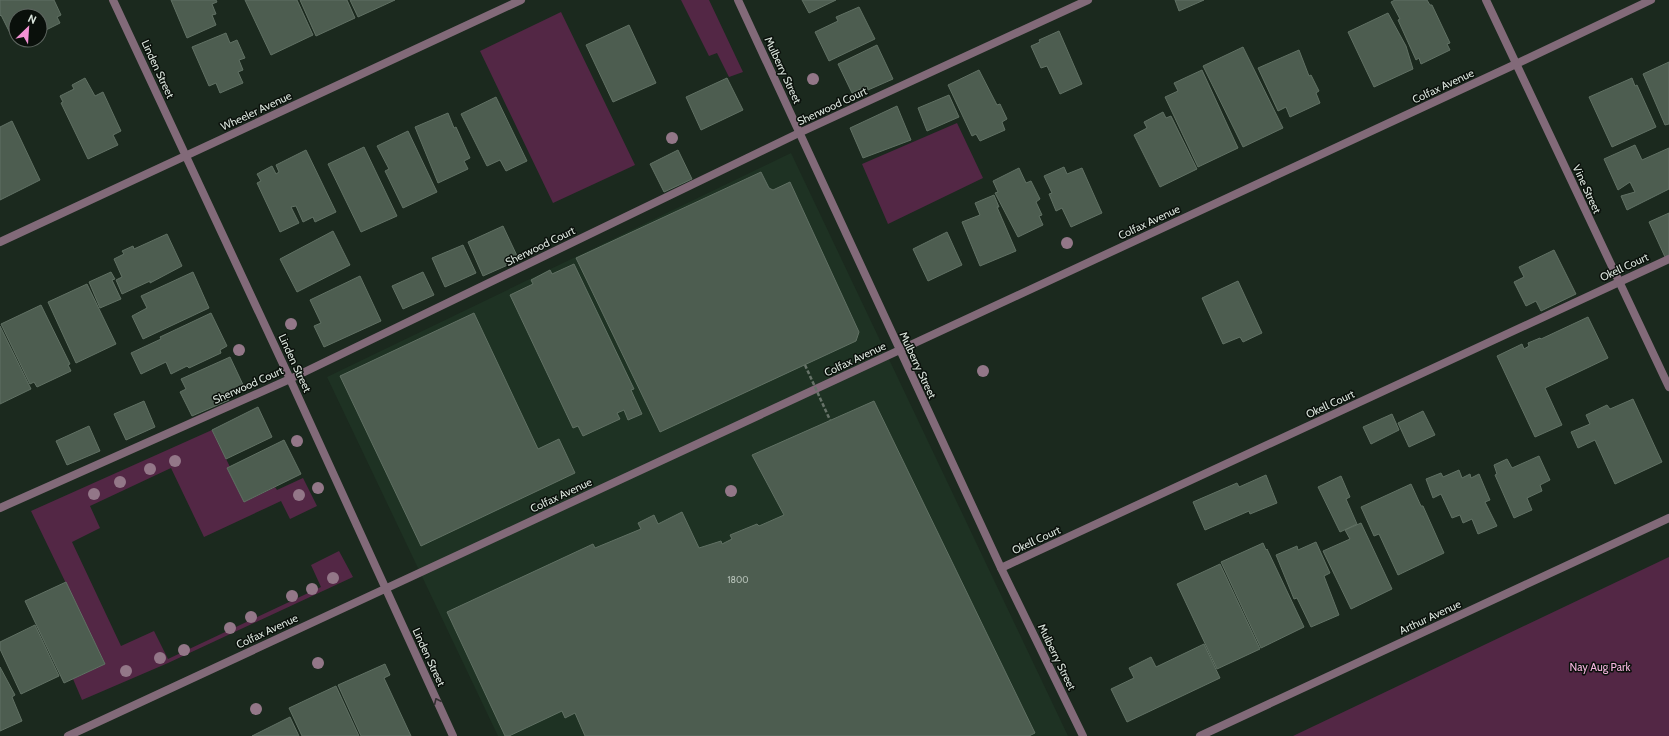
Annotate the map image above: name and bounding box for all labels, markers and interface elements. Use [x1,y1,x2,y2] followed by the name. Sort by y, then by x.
[8,8,48,48] north arrow
[26,11,39,27] text: N
[761,34,805,106] street label: Mulberry Street
[138,38,178,101] street label: Linden Street
[1410,65,1477,106] street label: Colfax Avenue
[795,84,870,128] street label: Sherwood Court
[218,88,294,134] street label: Wheeler Avenue
[1570,162,1604,216] street label: Vine Street
[1116,201,1183,242] street label: Colfax Avenue
[503,223,577,269] street label: Sherwood Court
[1597,250,1651,284] street label: Okell Court
[896,329,940,401] street label: Mulberry Street
[275,332,315,395] street label: Linden Street
[822,338,889,379] street label: Colfax Avenue
[211,363,286,407] street label: Sherwood Court
[1303,387,1357,421] street label: Okell Court
[528,474,595,515] street label: Colfax Avenue
[1009,523,1063,557] street label: Okell Court
[728,574,748,585] house number: 1800
[1397,596,1463,637] street label: Arthur Avenue
[234,610,301,651] street label: Colfax Avenue
[1035,622,1079,693] street label: Mulberry Street
[409,626,449,689] street label: Linden Street
[1570,660,1631,674] park label: Nay Aug Park
[434,697,442,705] one-way arrow

